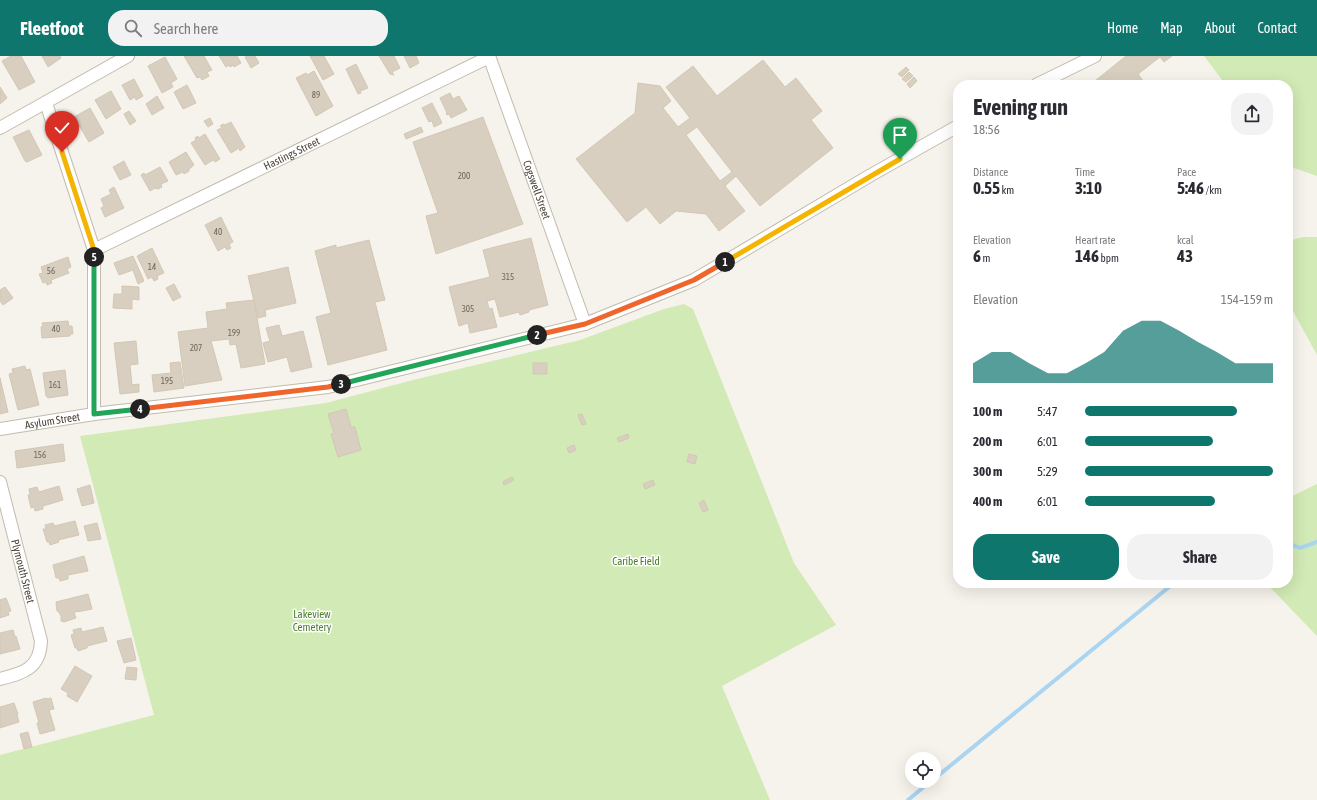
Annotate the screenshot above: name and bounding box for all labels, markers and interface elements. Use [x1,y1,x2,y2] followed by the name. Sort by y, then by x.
[108,10,388,46] search box
[20,17,84,39] text: Fleetfoot
[122,17,144,39] icon: search
[154,20,218,37] text: Search here
[1107,20,1138,36] text: Home
[1160,20,1183,36] text: Map
[1205,20,1236,36] text: About
[1258,20,1297,36] text: Contact
[312,90,320,100] house number: 89
[1231,93,1273,135] button: share
[973,94,1068,120] text: Evening run
[45,111,79,152] pin
[51,117,73,139] icon: check
[883,118,917,159] pin
[973,122,1000,137] text: 18:56
[889,124,911,146] icon: arrive
[262,135,322,172] street label: Hastings Street
[521,159,553,221] street label: Cogswell Street
[973,166,1008,178] text: Distance
[1075,166,1095,178] text: Time
[1177,166,1196,178] text: Pace
[458,171,470,181] house number: 200
[973,178,1000,198] text: 0.55
[1075,178,1102,198] text: 3:10
[1177,178,1204,198] text: 5:46
[1000,184,1014,196] text: km
[1204,184,1222,196] text: /km
[214,227,222,237] house number: 40
[973,234,1011,246] text: Elevation
[1075,234,1116,246] text: Heart rate
[1177,234,1194,246] text: kcal
[973,246,981,266] text: 6
[1075,246,1099,266] text: 146
[1177,246,1193,266] text: 43
[84,247,104,267] pin: 5
[91,251,97,263] text: 5
[715,252,735,272] pin: 1
[981,252,990,264] text: m
[1099,252,1119,264] text: bpm
[722,256,728,268] text: 1
[148,262,156,272] house number: 14
[47,266,55,276] house number: 56
[502,272,514,282] house number: 315
[973,292,1018,307] text: Elevation
[1221,292,1273,307] text: 154–159 m
[462,304,474,314] house number: 305
[52,324,60,334] house number: 40
[527,325,547,345] pin: 2
[228,328,240,338] house number: 199
[534,329,540,341] text: 2
[190,343,202,353] house number: 207
[331,374,351,394] pin: 3
[161,376,173,386] house number: 195
[338,378,344,390] text: 3
[49,380,61,390] house number: 161
[130,399,150,419] pin: 4
[137,403,143,415] text: 4
[973,404,1002,419] text: 100 m
[1037,404,1058,419] text: 5:47
[24,410,81,431] street label: Asylum Street
[973,434,1002,449] text: 200 m
[1037,434,1058,449] text: 6:01
[34,450,46,460] house number: 156
[973,464,1002,479] text: 300 m
[1037,464,1058,479] text: 5:29
[973,494,1002,509] text: 400 m
[1037,494,1058,509] text: 6:01
[973,534,1119,580] button: Save
[1127,534,1273,580] button: Share
[9,538,37,604] street label: Plymouth Street
[612,555,660,567] park label: Caribe Field
[293,608,332,633] park label: Lakeview Cemetery
[905,752,941,788] map controls
[905,752,941,788] button: locate

